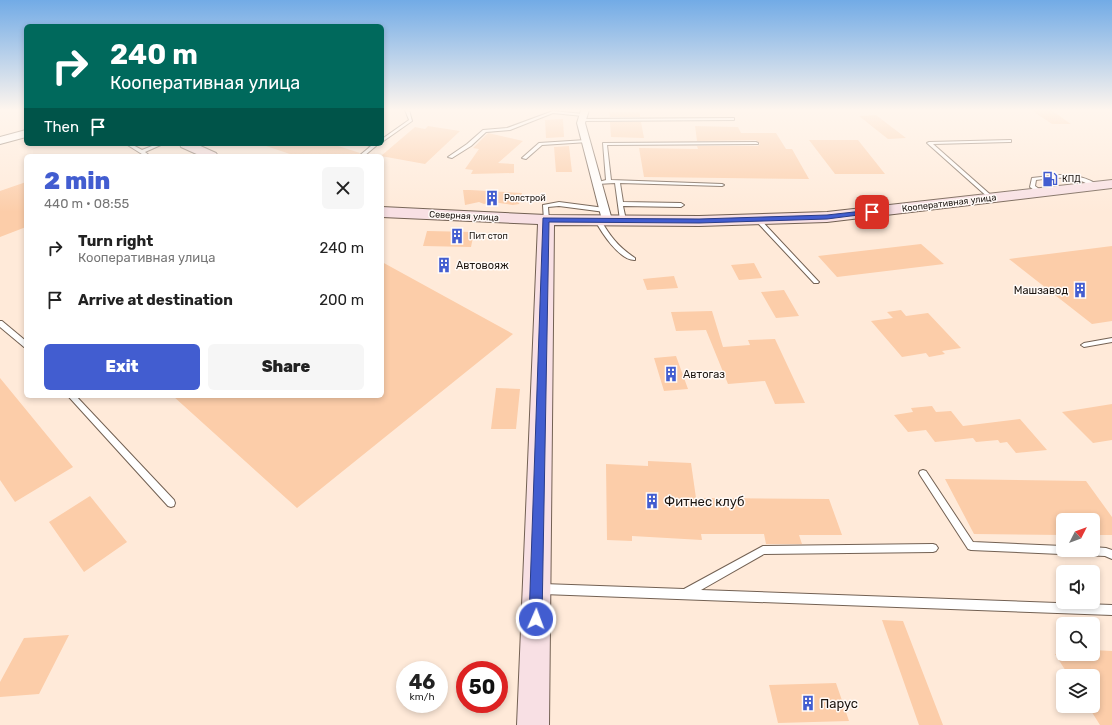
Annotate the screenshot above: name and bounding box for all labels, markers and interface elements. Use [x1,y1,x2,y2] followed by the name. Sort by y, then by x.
[110,38,198,71] text: 240 m
[44,40,96,92] icon: right
[110,72,300,94] text: Кооперативная улица
[87,116,109,138] icon: arrive
[44,118,79,136] text: Then
[44,167,110,195] text: 2 min
[322,167,364,209] button: close
[1041,170,1059,188] fuel station icon: КПД
[1062,174,1081,184] place label: КПД
[483,189,501,207] building icon: Ролстрой
[901,192,997,214] street label: Кооперативная улица
[504,193,546,203] place label: Ролстрой
[855,195,889,229] pin
[44,196,129,211] text: 440 m · 08:55
[861,201,883,223] icon: arrive
[429,209,499,223] street label: Северная улица
[448,227,466,245] building icon: Пит стоп
[469,231,508,241] place label: Пит стоп
[78,232,153,250] text: Turn right
[44,237,66,259] icon: right
[319,239,364,257] text: 240 m
[78,250,215,265] text: Кооперативная улица
[435,256,453,274] building icon: Автовояж
[456,259,509,272] place label: Автовояж
[1071,281,1089,299] building icon: Машзавод
[1014,284,1068,297] place label: Машзавод
[44,289,66,311] icon: arrive
[78,291,233,309] text: Arrive at destination
[319,291,364,309] text: 200 m
[44,344,200,390] button: Exit
[208,344,364,390] button: Share
[662,365,680,383] building icon: Автогаз
[683,368,725,381] place label: Автогаз
[643,492,661,510] building icon: Фитнес клуб
[664,494,744,509] place label: Фитнес клуб
[1056,513,1100,557] north arrow
[1056,513,1100,713] map controls
[1056,565,1100,609] button: sound
[515,598,557,640] position arrow
[1056,617,1100,661] button: search
[456,661,508,713] speed limit sign: 50
[1056,669,1100,713] button: layers
[409,670,435,694] text: 46
[410,691,434,703] text: km/h
[799,694,817,712] building icon: Парус
[820,696,858,711] place label: Парус

